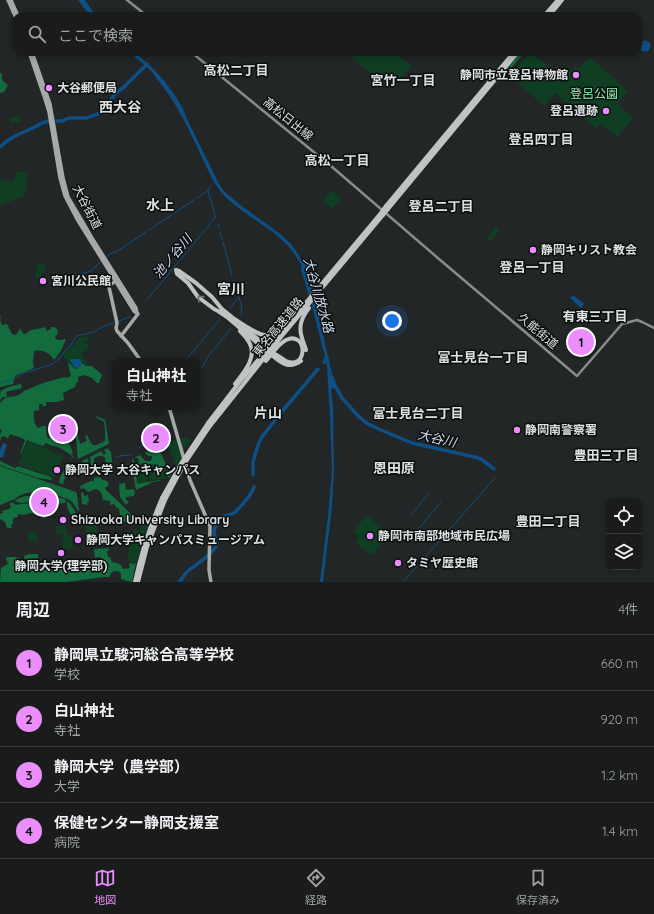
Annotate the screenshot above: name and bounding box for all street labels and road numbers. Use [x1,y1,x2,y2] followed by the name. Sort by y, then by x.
[260,94,316,143] street label: 高松日出線
[70,182,105,232] street label: 大谷街道
[249,294,306,359] street label: 東名高速道路
[515,309,562,352] street label: 久能街道

